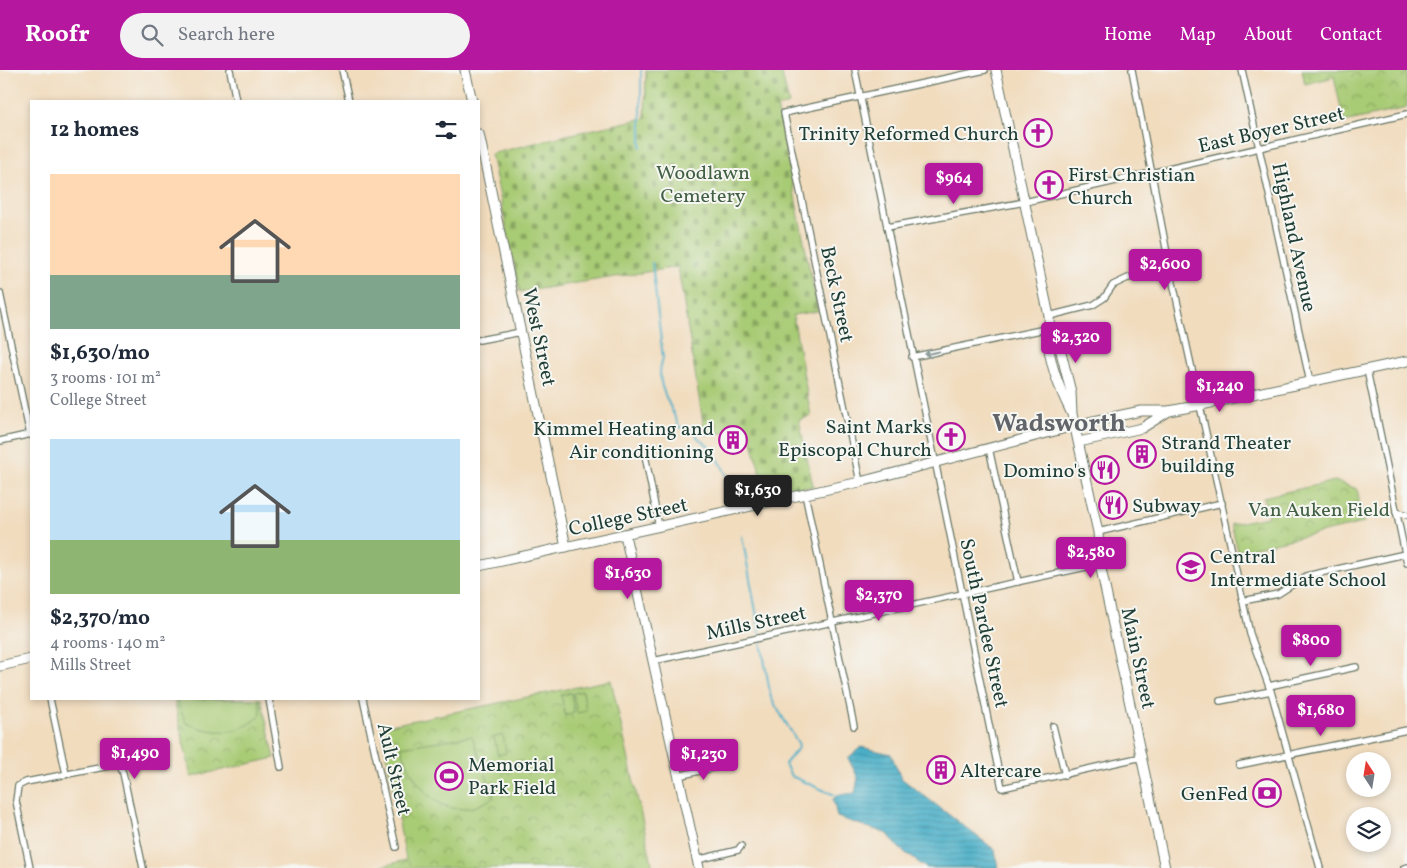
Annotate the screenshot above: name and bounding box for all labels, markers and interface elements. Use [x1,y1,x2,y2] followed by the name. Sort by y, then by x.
[120,13,470,58] search box
[25,18,90,52] text: Roofr
[138,21,166,49] icon: search
[178,22,275,48] text: Search here
[1104,23,1152,48] text: Home
[1180,23,1216,48] text: Map
[1244,23,1292,48] text: About
[1320,23,1382,48] text: Contact
[1196,101,1347,161] street label: East Boyer Street
[50,116,139,145] text: 12 homes
[432,116,460,144] icon: filters
[1023,118,1053,148] church icon: Trinity Reformed Church
[798,121,1019,149] place label: Trinity Reformed Church
[656,160,750,211] park label: Woodlawn Cemetery
[1264,160,1323,315] street label: Highland Avenue
[924,162,984,205] pin: $964
[1068,162,1196,213] place label: First Christian Church
[936,168,972,190] text: $964
[1034,170,1064,200] church icon: First Christian Church
[210,206,300,296] icon: home
[812,244,860,345] street label: Beck Street
[1124,248,1206,291] pin: $2,600
[1140,254,1190,276] text: $2,600
[514,286,562,389] street label: West Street
[1035,322,1117,364] pin: $2,320
[1052,327,1100,349] text: $2,320
[50,339,150,368] text: $1,630/mo
[925,349,941,358] one-way arrow
[50,368,161,390] text: 3 rooms · 101 m²
[1179,370,1261,413] pin: $1,240
[1196,376,1244,398] text: $1,240
[50,390,147,412] text: College Street
[992,407,1126,442] district label: Wadsworth
[778,414,932,465] place label: Saint Marks Episcopal Church
[533,416,714,467] place label: Kimmel Heating and Air conditioning
[936,422,966,452] church icon: Saint Marks Episcopal Church
[718,425,748,455] building icon: Kimmel Heating and Air conditioning
[1161,430,1291,481] place label: Strand Theater building
[1127,439,1157,469] building icon: Strand Theater building
[1090,455,1120,485] restaurant icon: Domino's
[1003,458,1086,486] place label: Domino's
[210,471,300,561] icon: home
[717,474,799,517] pin: $1,630
[735,480,781,502] text: $1,630
[1098,490,1128,520] restaurant icon: Subway
[566,492,691,544] street label: College Street
[1132,493,1201,521] place label: Subway
[1248,497,1390,525] park label: Van Auken Field
[951,536,1015,711] street label: South Pardee Street
[1050,536,1132,579] pin: $2,580
[1067,542,1115,564] text: $2,580
[1210,544,1387,595] place label: Central Intermediate School
[1176,552,1206,582] school or university icon: Central Intermediate School
[587,558,669,600] pin: $1,630
[605,563,651,585] text: $1,630
[838,580,920,622] pin: $2,370
[856,585,902,607] text: $2,370
[704,600,809,648] street label: Mills Street
[50,604,150,633] text: $2,370/mo
[1113,605,1161,712] street label: Main Street
[1281,624,1341,667] pin: $800
[1292,630,1330,652] text: $800
[50,633,165,655] text: 4 rooms · 140 m²
[50,655,131,677] text: Mills Street
[1280,694,1362,737] pin: $1,680
[1297,700,1345,722] text: $1,680
[369,720,417,819] street label: Ault Street
[94,738,176,780] pin: $1,490
[663,738,745,781] pin: $1,230
[111,743,159,765] text: $1,490
[681,744,727,766] text: $1,230
[468,752,556,803] place label: Memorial Park Field
[1346,752,1391,798] north arrow
[1346,752,1391,852] map controls
[926,755,956,785] building icon: Altercare
[960,758,1042,786] place label: Altercare
[434,761,464,791] sports icon: Memorial Park Field
[1252,778,1282,808] bank icon: GenFed
[1181,781,1248,809] place label: GenFed
[1346,807,1391,852] button: layers

